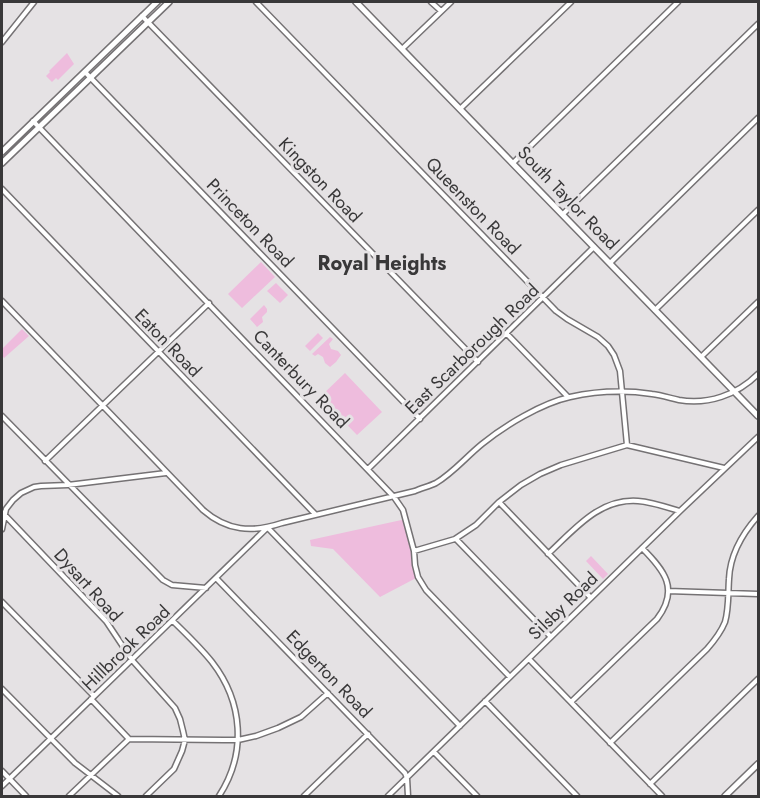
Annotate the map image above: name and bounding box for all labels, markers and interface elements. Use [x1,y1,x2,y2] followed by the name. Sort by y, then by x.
[273,132,367,228] street label: Kingston Road
[511,140,625,256] street label: South Taylor Road
[420,151,526,261] street label: Queenston Road
[201,172,299,274] street label: Princeton Road
[318,249,446,278] district label: Royal Heights
[399,278,545,420] street label: East Scarborough Road
[129,303,207,383] street label: Eaton Road
[247,324,355,434] street label: Canterbury Road
[48,542,128,628] street label: Dysart Road
[522,566,604,646] street label: Silsby Road
[76,599,176,697] street label: Hillbrook Road
[280,624,378,724] street label: Edgerton Road

